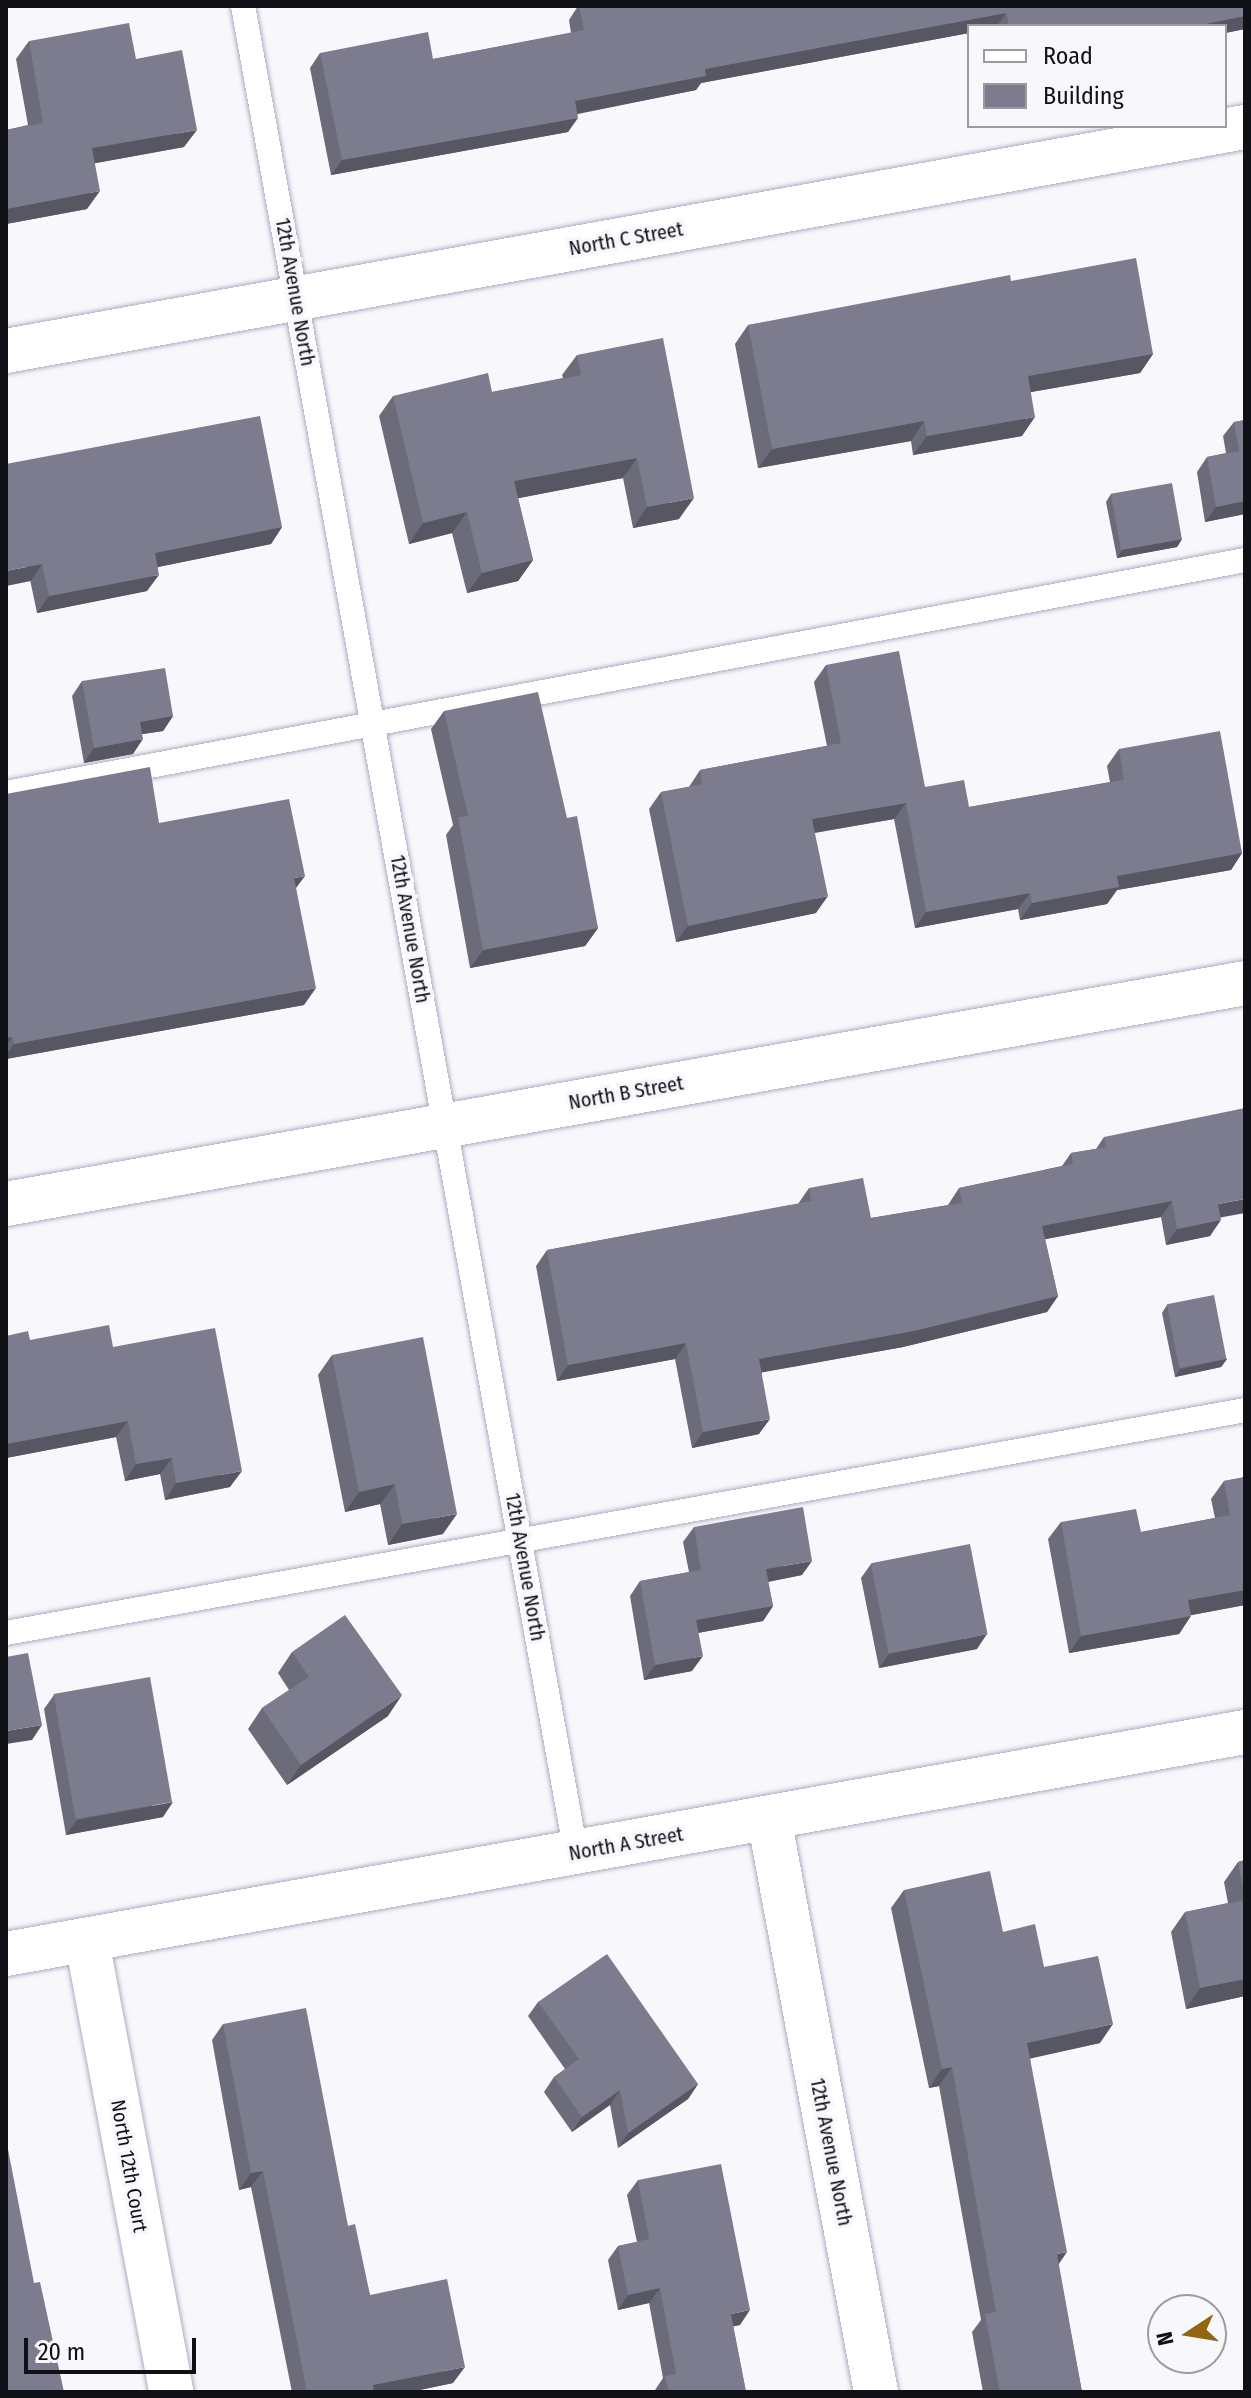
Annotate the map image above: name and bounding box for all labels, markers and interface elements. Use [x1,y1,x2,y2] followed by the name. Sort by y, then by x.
[967,24,1227,128] legend
[1043,42,1093,70] text: Road
[1043,82,1124,110] text: Building
[270,216,320,368] street label: 12th Avenue North
[567,217,685,261] street label: North C Street
[385,853,435,1005] street label: 12th Avenue North
[567,1071,685,1115] street label: North B Street
[500,1491,550,1643] street label: 12th Avenue North
[567,1822,685,1866] street label: North A Street
[805,2076,857,2228] street label: 12th Avenue North
[106,2098,152,2234] street label: North 12th Court
[1147,2294,1227,2374] north arrow
[28,2322,200,2372] scale bar
[1150,2329,1180,2348] text: N
[38,2338,85,2366] text: 20 m

